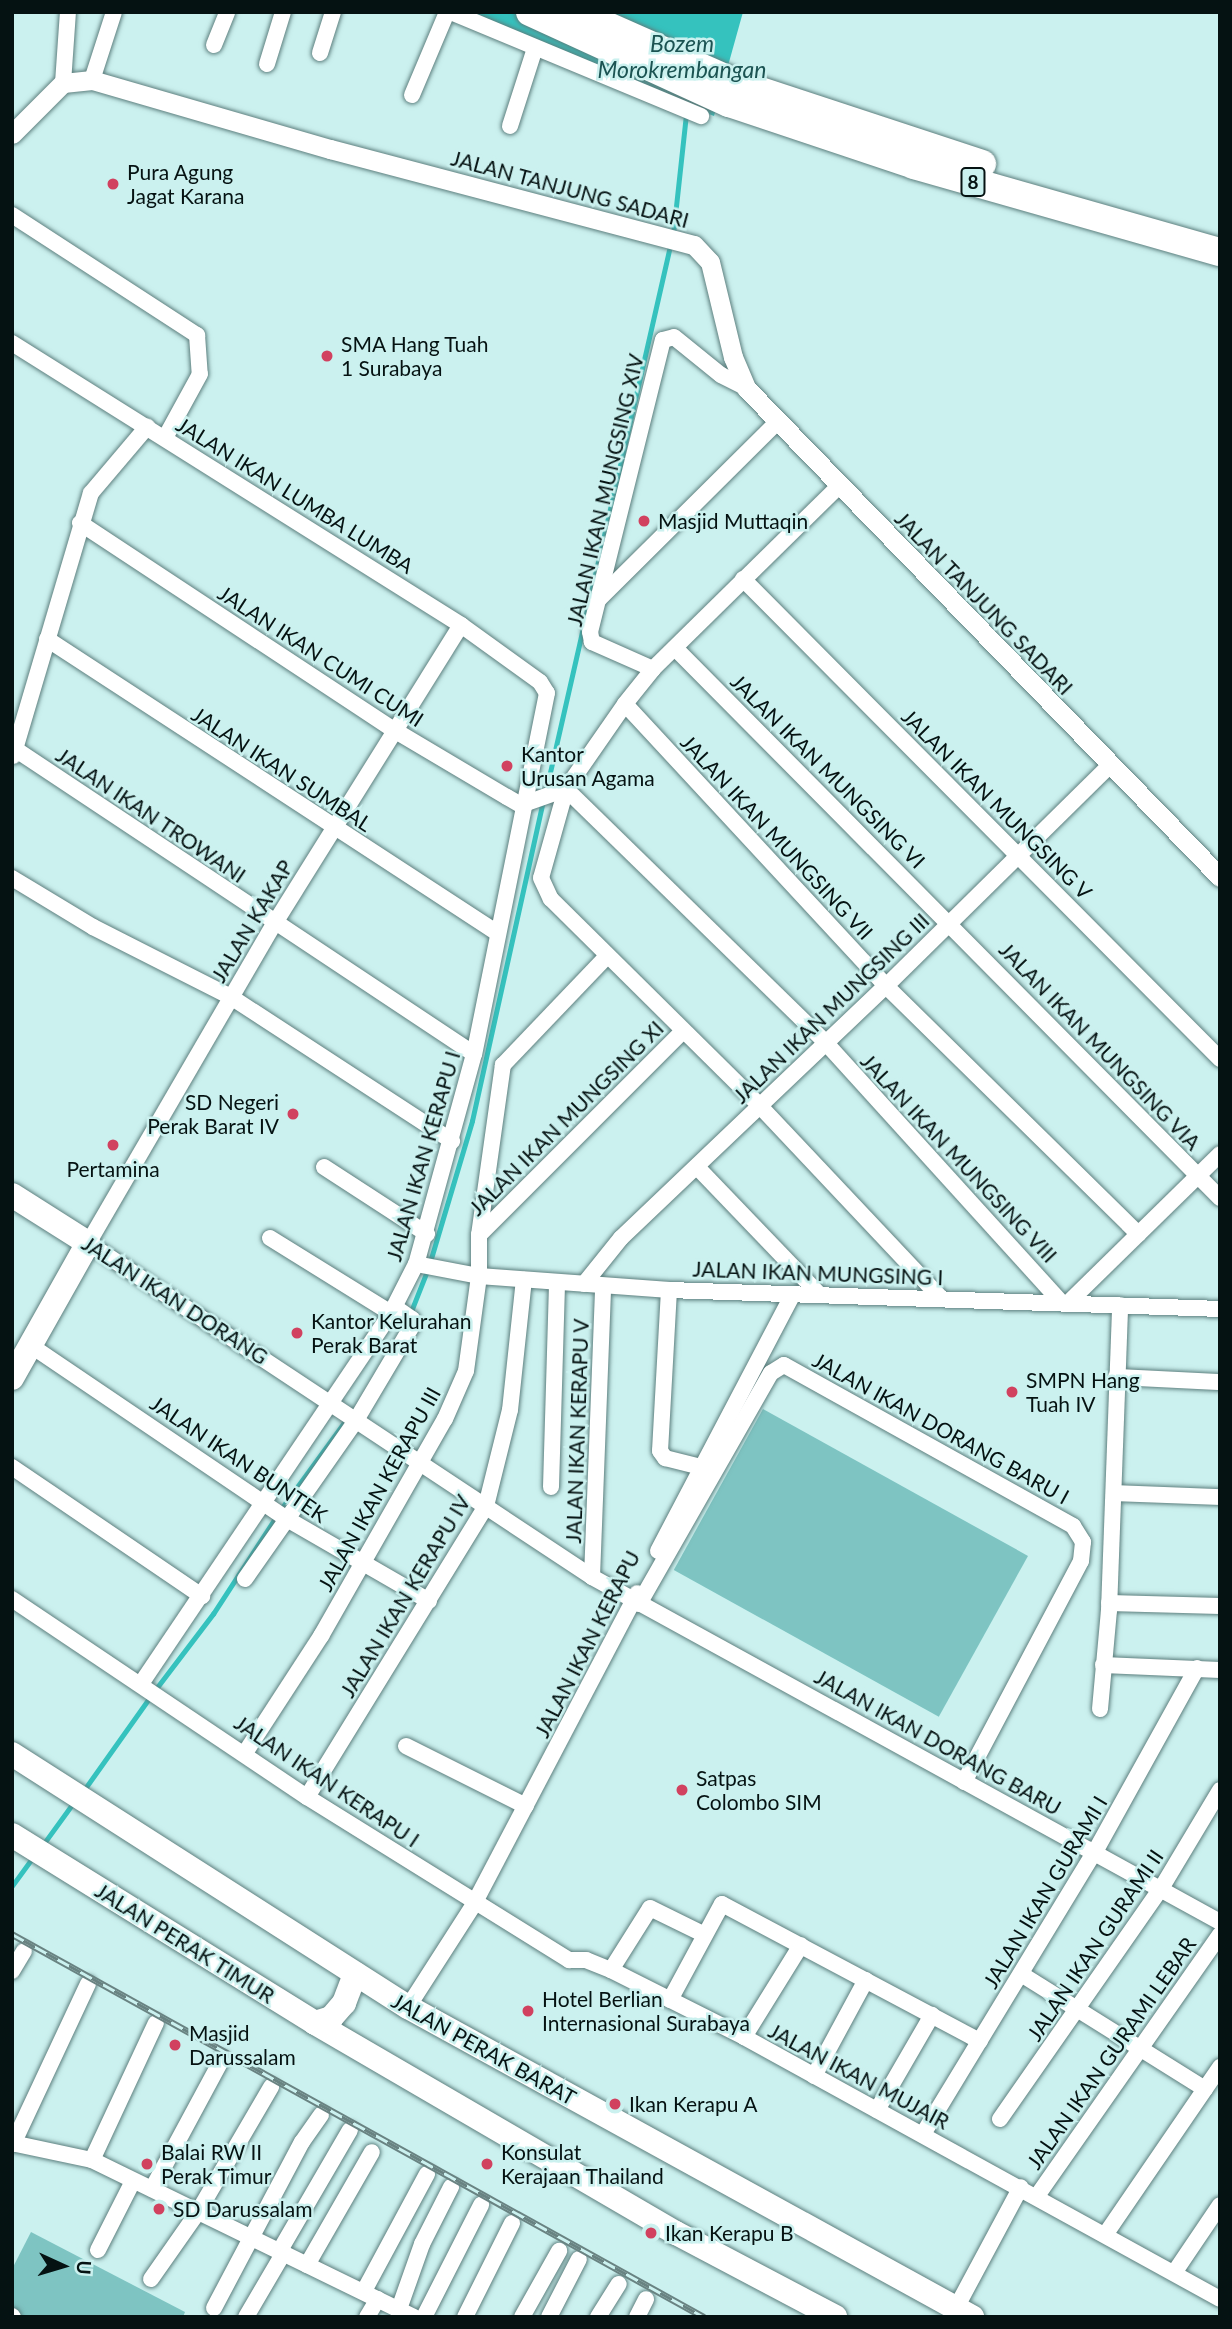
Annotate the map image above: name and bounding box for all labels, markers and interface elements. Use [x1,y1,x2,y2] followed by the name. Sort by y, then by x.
[597,29,767,83] water label: Bozem Morokrembangan
[448,145,692,233] street label: JALAN TANJUNG SADARI
[127,159,244,209] place label: Pura Agung Jagat Karana
[959,166,987,198] road number: 8
[105,176,121,192] marker: Pura Agung Jagat Karana
[341,331,490,381] place label: SMA Hang Tuah 1 Surabaya
[319,348,335,364] marker: SMA Hang Tuah 1 Surabaya
[561,351,649,629] street label: JALAN IKAN MUNGSING XIV
[171,411,419,579] street label: JALAN IKAN LUMBA LUMBA
[890,506,1078,700] street label: JALAN TANJUNG SADARI
[658,508,808,534] place label: Masjid Muttaqin
[636,513,652,529] marker: Masjid Muttaqin
[214,580,428,732] street label: JALAN IKAN CUMI CUMI
[725,668,931,874] street label: JALAN IKAN MUNGSING VI
[187,701,377,837] street label: JALAN IKAN SUMBAL
[896,703,1098,905] street label: JALAN IKAN MUNGSING V
[675,729,879,945] street label: JALAN IKAN MUNGSING VII
[521,741,655,791] place label: Kantor Urusan Agama
[51,742,251,888] street label: JALAN IKAN TROWANI
[499,758,515,774] marker: Kantor Urusan Agama
[206,855,298,987] street label: JALAN KAKAP
[728,908,934,1108] street label: JALAN IKAN MUNGSING III
[994,937,1206,1155] street label: JALAN IKAN MUNGSING VIA
[464,1016,668,1220] street label: JALAN IKAN MUNGSING XI
[381,1048,465,1264] street label: JALAN IKAN KERAPU I
[855,1048,1063,1268] street label: JALAN IKAN MUNGSING VIII
[147,1089,279,1139] place label: SD Negeri Perak Barat IV
[285,1106,301,1122] marker: SD Negeri Perak Barat IV
[105,1137,121,1153] marker: Pertamina
[66,1156,160,1182] place label: Pertamina
[77,1231,273,1369] street label: JALAN IKAN DORANG
[692,1256,944,1290] street label: JALAN IKAN MUNGSING I
[311,1308,472,1358] place label: Kantor Kelurahan Perak Barat
[560,1318,594,1544] street label: JALAN IKAN KERAPU V
[289,1325,305,1341] marker: Kantor Kelurahan Perak Barat
[809,1347,1073,1509] street label: JALAN IKAN DORANG BARU I
[1026,1367,1140,1417] place label: SMPN Hang Tuah IV
[312,1383,446,1595] street label: JALAN IKAN KERAPU III
[1004,1384,1020,1400] marker: SMPN Hang Tuah IV
[146,1390,332,1528] street label: JALAN IKAN BUNTEK
[335,1490,475,1702] street label: JALAN IKAN KERAPU IV
[529,1546,645,1742] street label: JALAN IKAN KERAPU
[810,1664,1066,1820] street label: JALAN IKAN DORANG BARU
[230,1710,424,1852] street label: JALAN IKAN KERAPU I
[696,1765,822,1815] place label: Satpas Colombo SIM
[674,1782,690,1798] marker: Satpas Colombo SIM
[978,1791,1112,1993] street label: JALAN IKAN GURAMI I
[1022,1845,1168,2045] street label: JALAN IKAN GURAMI II
[91,1877,279,2009] street label: JALAN PERAK TIMUR
[1021,1932,1201,2174] street label: JALAN IKAN GURAMI LEBAR
[542,1986,750,2036] place label: Hotel Berlian Internasional Surabaya
[388,1988,580,2110] street label: JALAN PERAK BARAT
[520,2003,536,2019] marker: Hotel Berlian Internasional Surabaya
[764,2018,954,2134] street label: JALAN IKAN MUJAIR
[189,2020,296,2070] place label: Masjid Darussalam
[167,2037,183,2053] marker: Masjid Darussalam
[629,2091,758,2117] place label: Ikan Kerapu A
[607,2096,623,2112] marker: Ikan Kerapu A
[161,2139,272,2189] place label: Balai RW II Perak Timur
[501,2139,664,2189] place label: Konsulat Kerajaan Thailand
[139,2156,155,2172] marker: Balai RW II Perak Timur
[479,2156,495,2172] marker: Konsulat Kerajaan Thailand
[173,2196,313,2222] place label: SD Darussalam
[151,2201,167,2217] marker: SD Darussalam
[665,2220,793,2246] place label: Ikan Kerapu B
[643,2225,659,2241] marker: Ikan Kerapu B
[28,2231,98,2301] north arrow
[72,2260,96,2275] text: U

